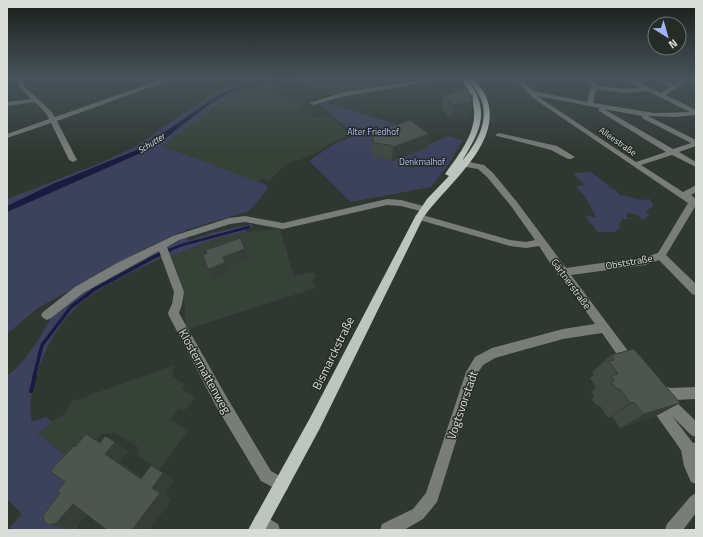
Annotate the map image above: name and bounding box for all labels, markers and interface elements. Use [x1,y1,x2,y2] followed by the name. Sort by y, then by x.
[647,16,687,56] north arrow
[665,35,681,53] text: N
[597,123,640,159] street label: Alleestraße
[347,125,399,138] park label: Alter Friedhof
[135,129,168,156] water label: Schutter
[399,155,445,168] park label: Denkmalhof
[604,250,654,274] street label: Obststraße
[547,256,595,312] street label: Gärtnerstraße
[307,313,359,393] street label: Bismarckstraße
[174,325,236,417] street label: Klostermattenweg
[441,367,483,442] street label: Vogtsvorstadt

